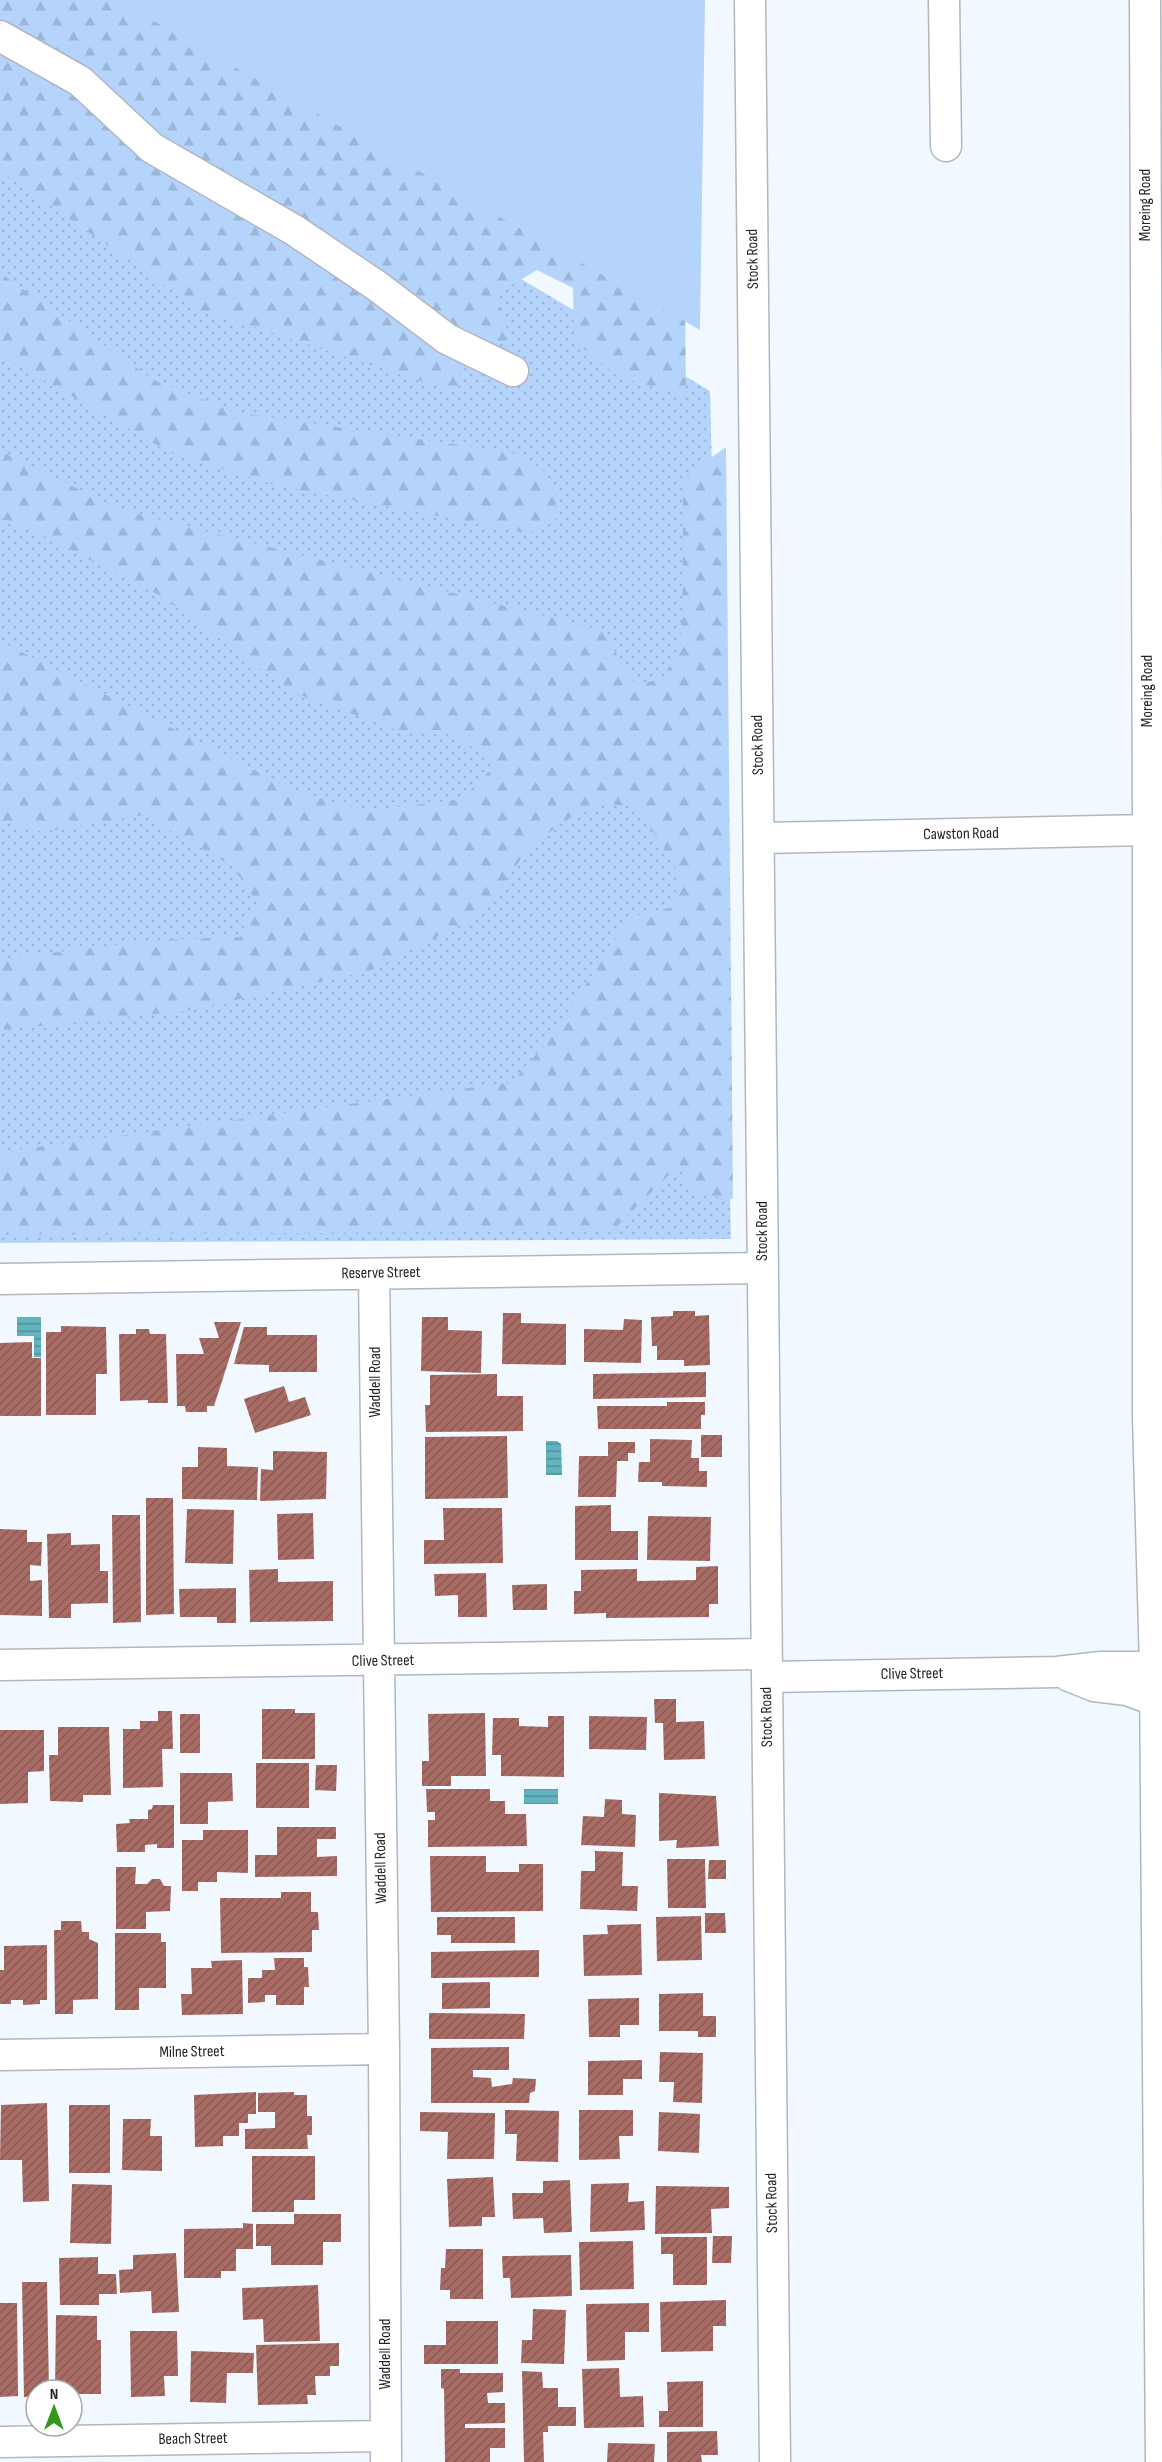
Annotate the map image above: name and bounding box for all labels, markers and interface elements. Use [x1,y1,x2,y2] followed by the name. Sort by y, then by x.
[1136,169,1155,241] street label: Moreing Road
[743,229,763,289] street label: Stock Road
[1138,655,1157,727] street label: Moreing Road
[748,715,768,775] street label: Stock Road
[923,824,999,844] street label: Cawston Road
[753,1201,772,1261] street label: Stock Road
[341,1263,421,1283] street label: Reserve Street
[366,1346,385,1418] street label: Waddell Road
[351,1651,415,1671] street label: Clive Street
[880,1664,944,1684] street label: Clive Street
[757,1687,777,1747] street label: Stock Road
[371,1832,391,1904] street label: Waddell Road
[159,2042,225,2062] street label: Milne Street
[762,2173,782,2233] street label: Stock Road
[376,2318,395,2390] street label: Waddell Road
[24,2378,84,2438] north arrow
[50,2385,58,2404] text: N
[158,2429,228,2449] street label: Beach Street

